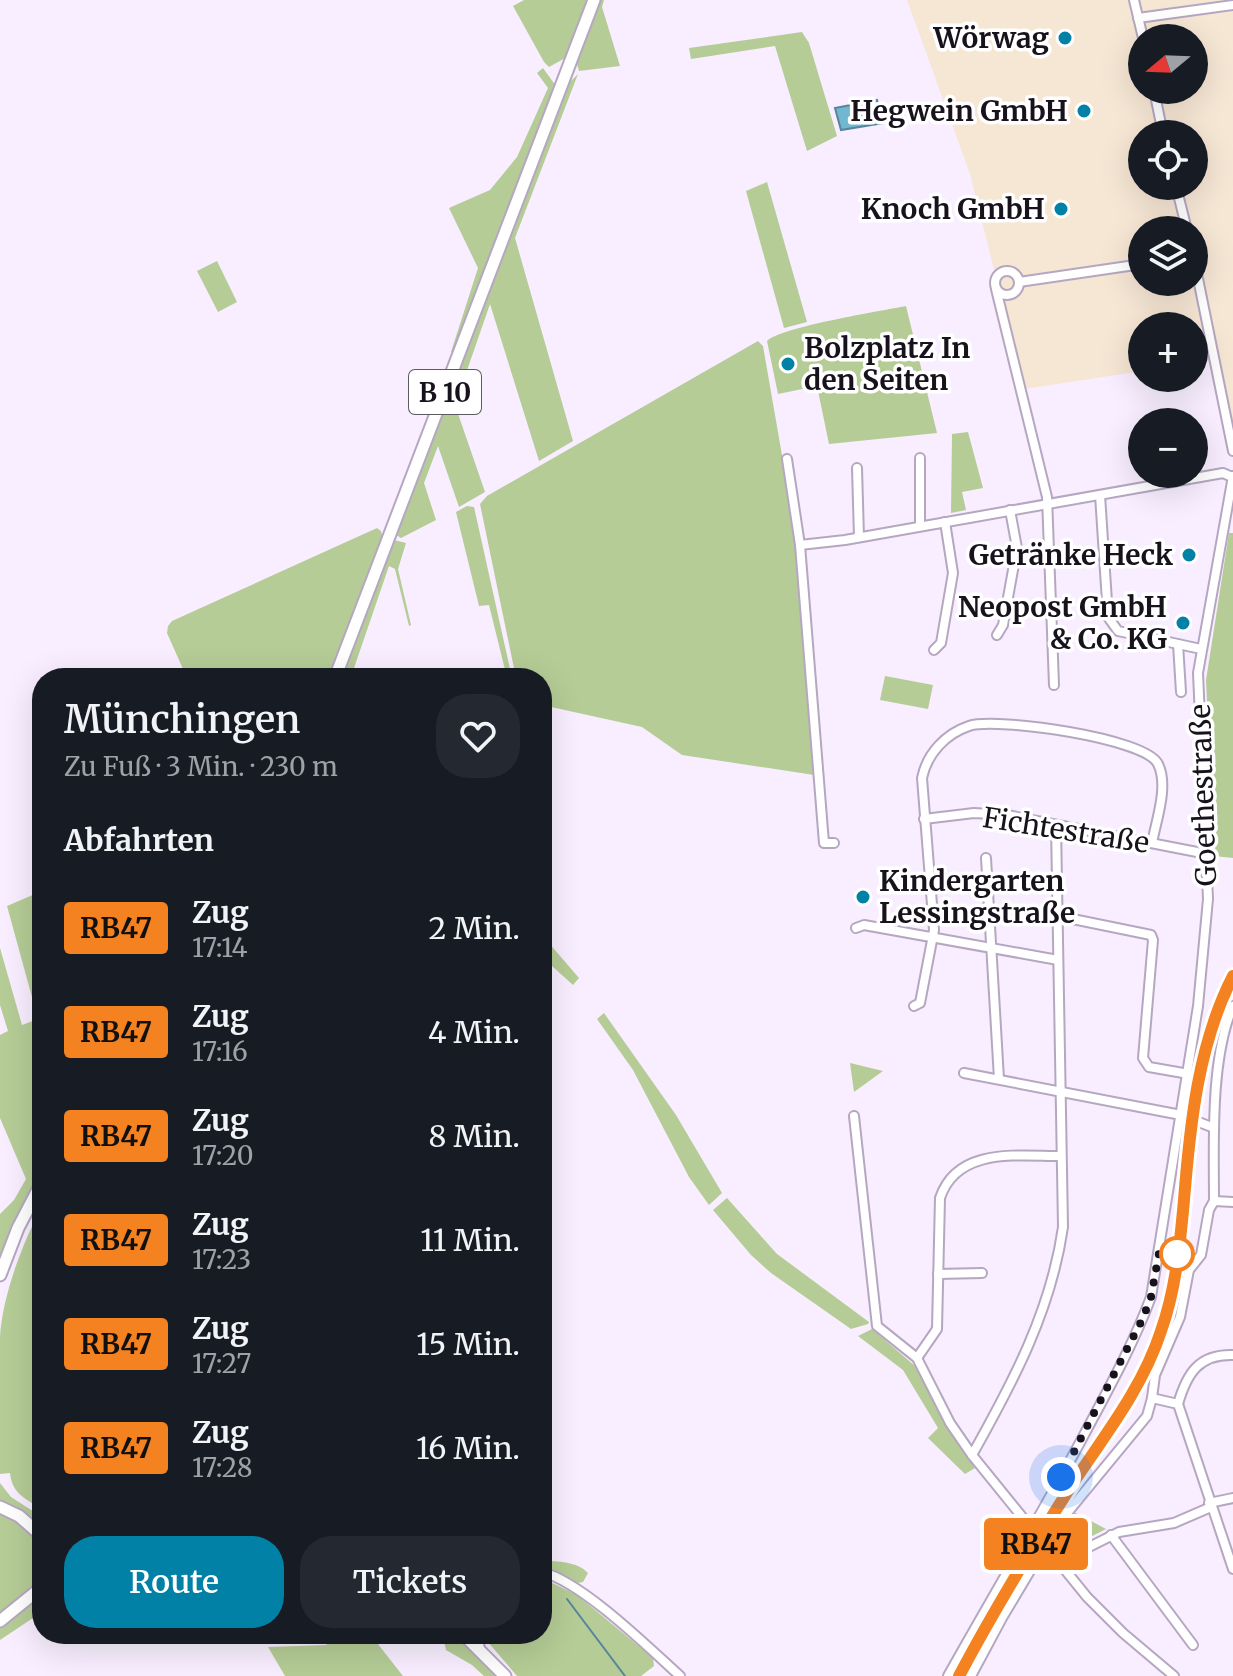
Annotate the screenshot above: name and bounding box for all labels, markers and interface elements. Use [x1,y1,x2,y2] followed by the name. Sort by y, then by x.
[932,20,1049,56] place label: Wörwag
[1128,24,1208,104] north arrow
[1128,24,1208,488] map controls
[1056,29,1074,47] marker: Wörwag
[850,93,1068,129] place label: Hegwein GmbH
[1075,102,1093,120] marker: Hegwein GmbH
[1128,120,1208,200] button: locate
[861,191,1045,227] place label: Knoch GmbH
[1052,200,1070,218] marker: Knoch GmbH
[1128,216,1208,296] button: layers
[1128,312,1208,392] button: +
[804,330,970,398] place label: Bolzplatz In den Seiten
[779,355,797,373] marker: Bolzplatz In den Seiten
[409,370,481,414] road number: B 10
[1128,408,1208,488] button: −
[968,537,1174,573] place label: Getränke Heck
[1180,546,1198,564] marker: Getränke Heck
[958,589,1168,657] place label: Neopost GmbH & Co. KG
[1174,614,1192,632] marker: Neopost GmbH & Co. KG
[436,694,520,778] button: heart
[64,696,300,743] text: Münchingen
[1182,703,1224,887] street label: Goethestraße
[64,750,338,783] text: Zu Fuß · 3 Min. · 230 m
[980,799,1152,861] street label: Fichtestraße
[64,821,214,859] text: Abfahrten
[879,863,1075,931] place label: Kindergarten Lessingstraße
[854,888,872,906] marker: Kindergarten Lessingstraße
[192,893,249,931] text: Zug
[429,909,520,947] text: 2 Min.
[80,910,152,946] text: RB47
[192,931,248,964] text: 17:14
[192,997,249,1035] text: Zug
[428,1013,520,1051] text: 4 Min.
[80,1014,152,1050] text: RB47
[192,1035,248,1068] text: 17:16
[192,1101,249,1139] text: Zug
[429,1117,520,1155] text: 8 Min.
[80,1118,152,1154] text: RB47
[192,1139,254,1172] text: 17:20
[192,1205,249,1243] text: Zug
[420,1221,520,1259] text: 11 Min.
[80,1222,152,1258] text: RB47
[1160,1237,1194,1271] unlabelled marker
[192,1243,251,1276] text: 17:23
[192,1309,249,1347] text: Zug
[416,1325,520,1363] text: 15 Min.
[80,1326,152,1362] text: RB47
[192,1347,251,1380] text: 17:27
[192,1413,249,1451] text: Zug
[416,1429,520,1467] text: 16 Min.
[80,1430,152,1466] text: RB47
[192,1451,252,1484] text: 17:28
[1041,1457,1081,1497] your location
[980,1518,1092,1570] line badge: RB47
[1000,1526,1072,1562] text: RB47
[64,1536,284,1628] button: Route
[300,1536,520,1628] button: Tickets

